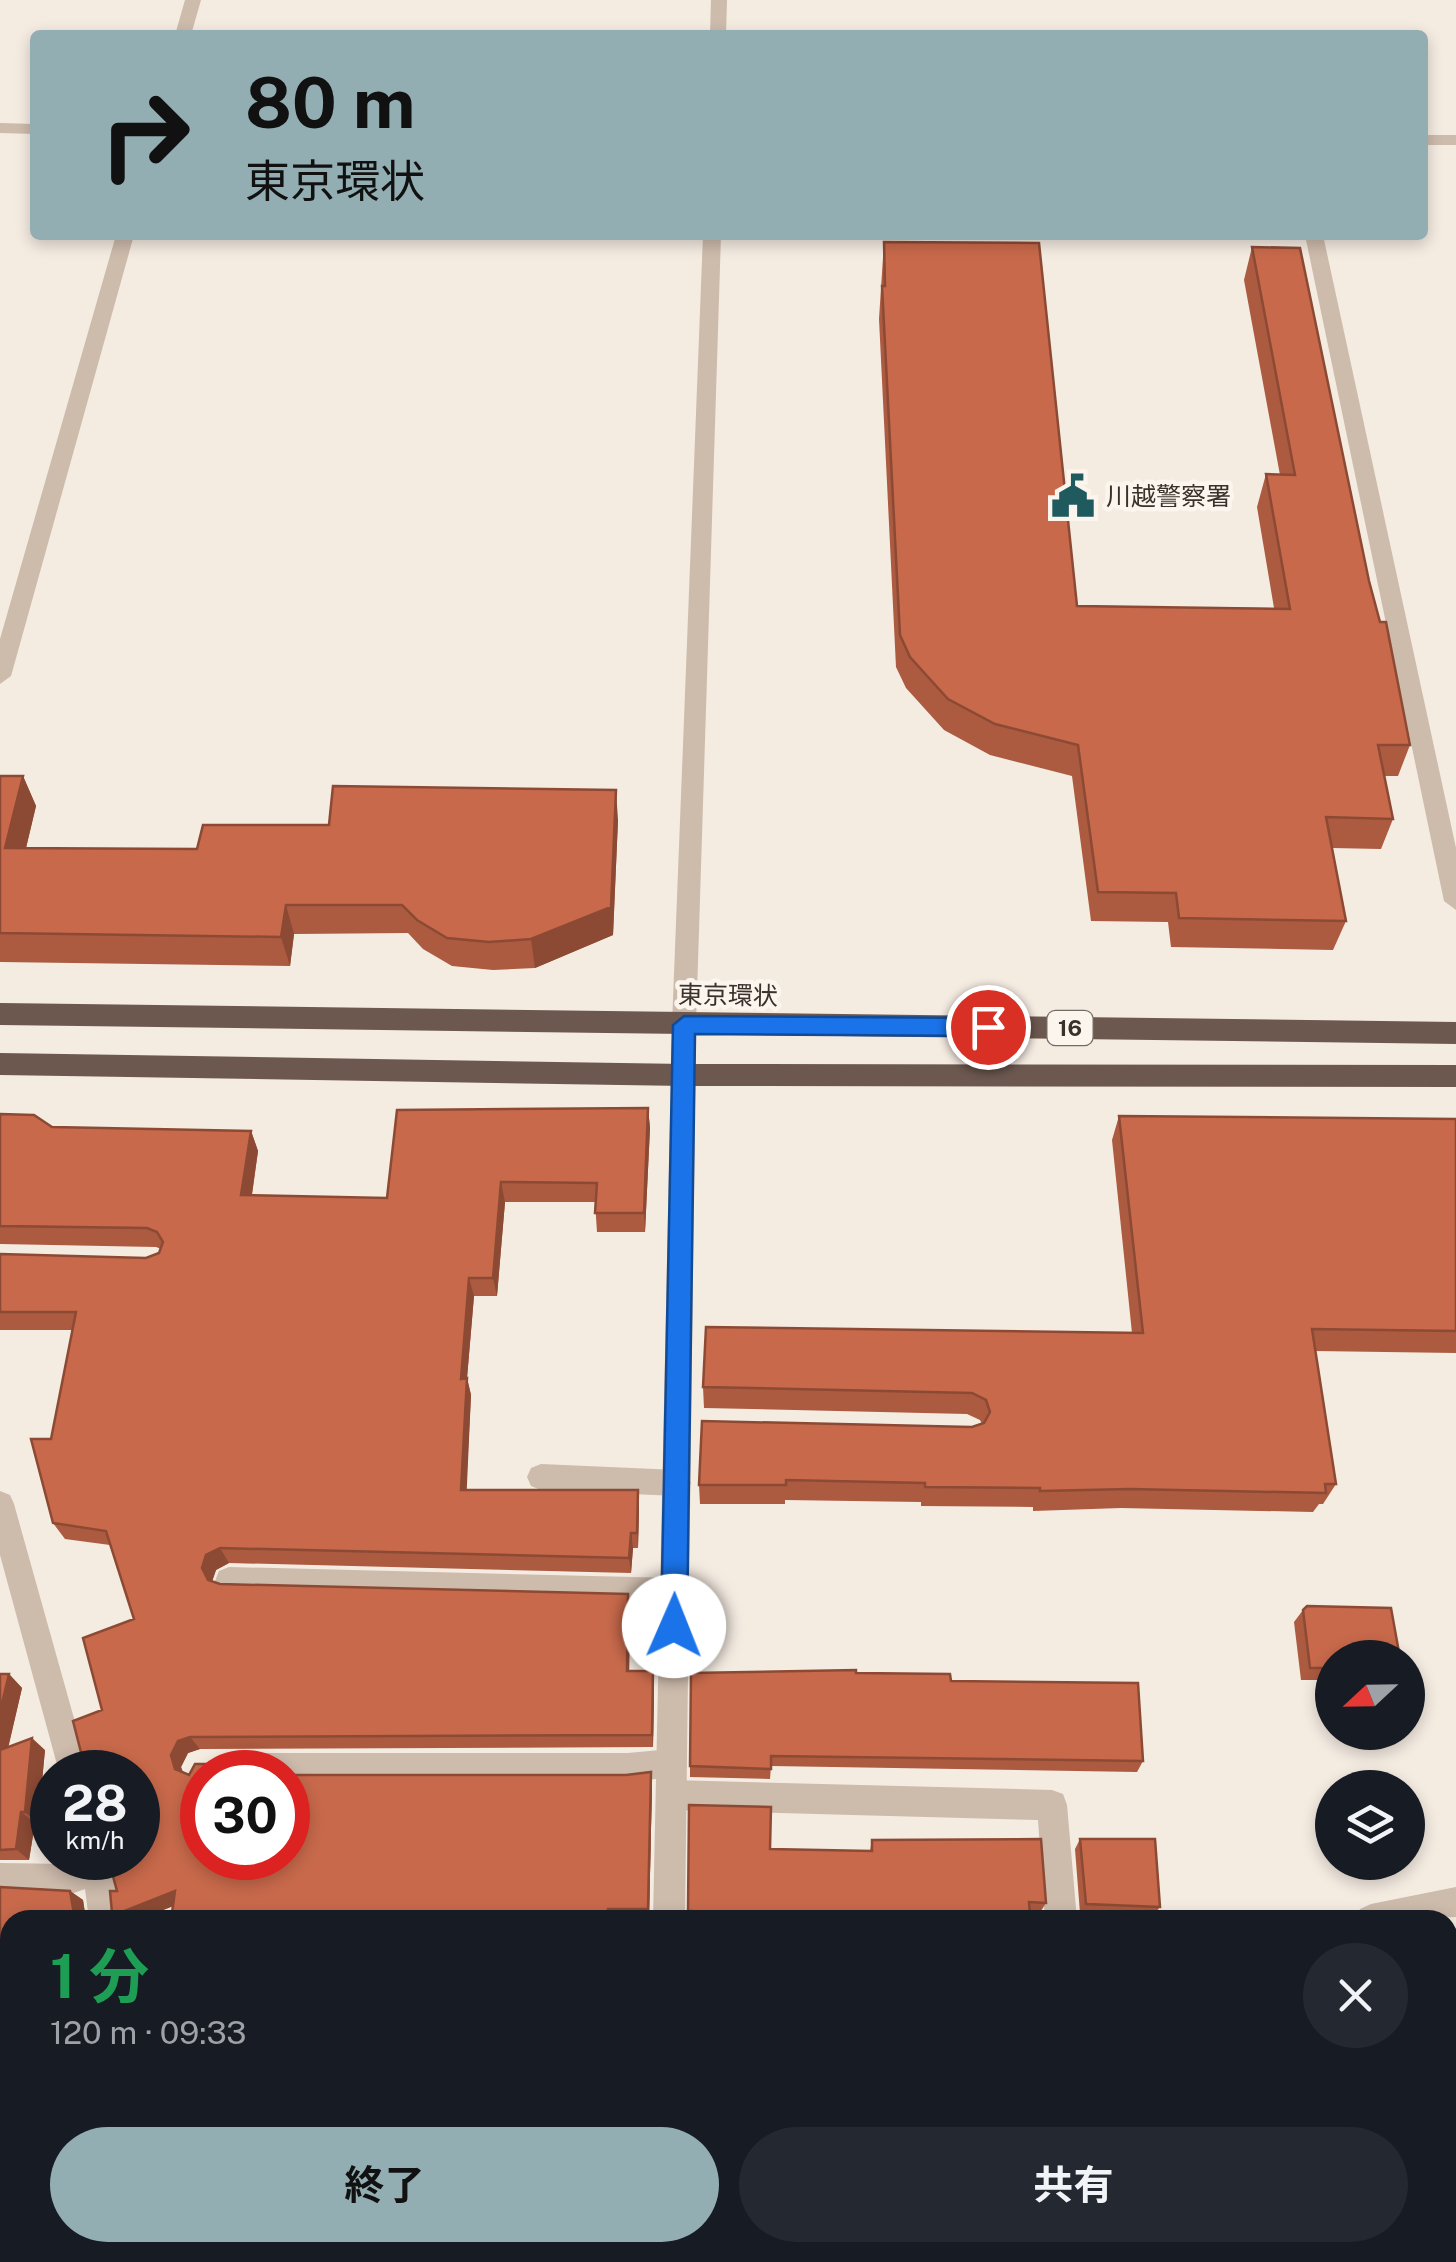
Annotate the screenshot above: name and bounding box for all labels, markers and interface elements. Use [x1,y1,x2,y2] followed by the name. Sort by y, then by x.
[245,61,415,144] text: 80 m
[80,70,210,200] icon: right
[245,154,425,207] text: 東京環状
[1049,472,1097,520] public building icon: 川越警察署
[1106,481,1231,511] place label: 川越警察署
[678,979,778,1011] street label: 東京環状
[946,985,1031,1070] pin
[961,1000,1016,1055] icon: arrive
[1048,1011,1092,1045] road number: 16
[622,1574,726,1678] position arrow
[1315,1640,1425,1750] north arrow
[1315,1640,1425,1880] map controls
[180,1750,310,1880] speed limit sign: 30
[1315,1770,1425,1880] button: layers
[62,1773,128,1832] text: 28
[66,1825,124,1855] text: km/h
[50,1941,149,2012] text: 1 分
[1303,1943,1408,2048] button: close
[50,2014,247,2051] text: 120 m · 09:33
[50,2127,719,2242] button: 終了
[739,2127,1408,2242] button: 共有

